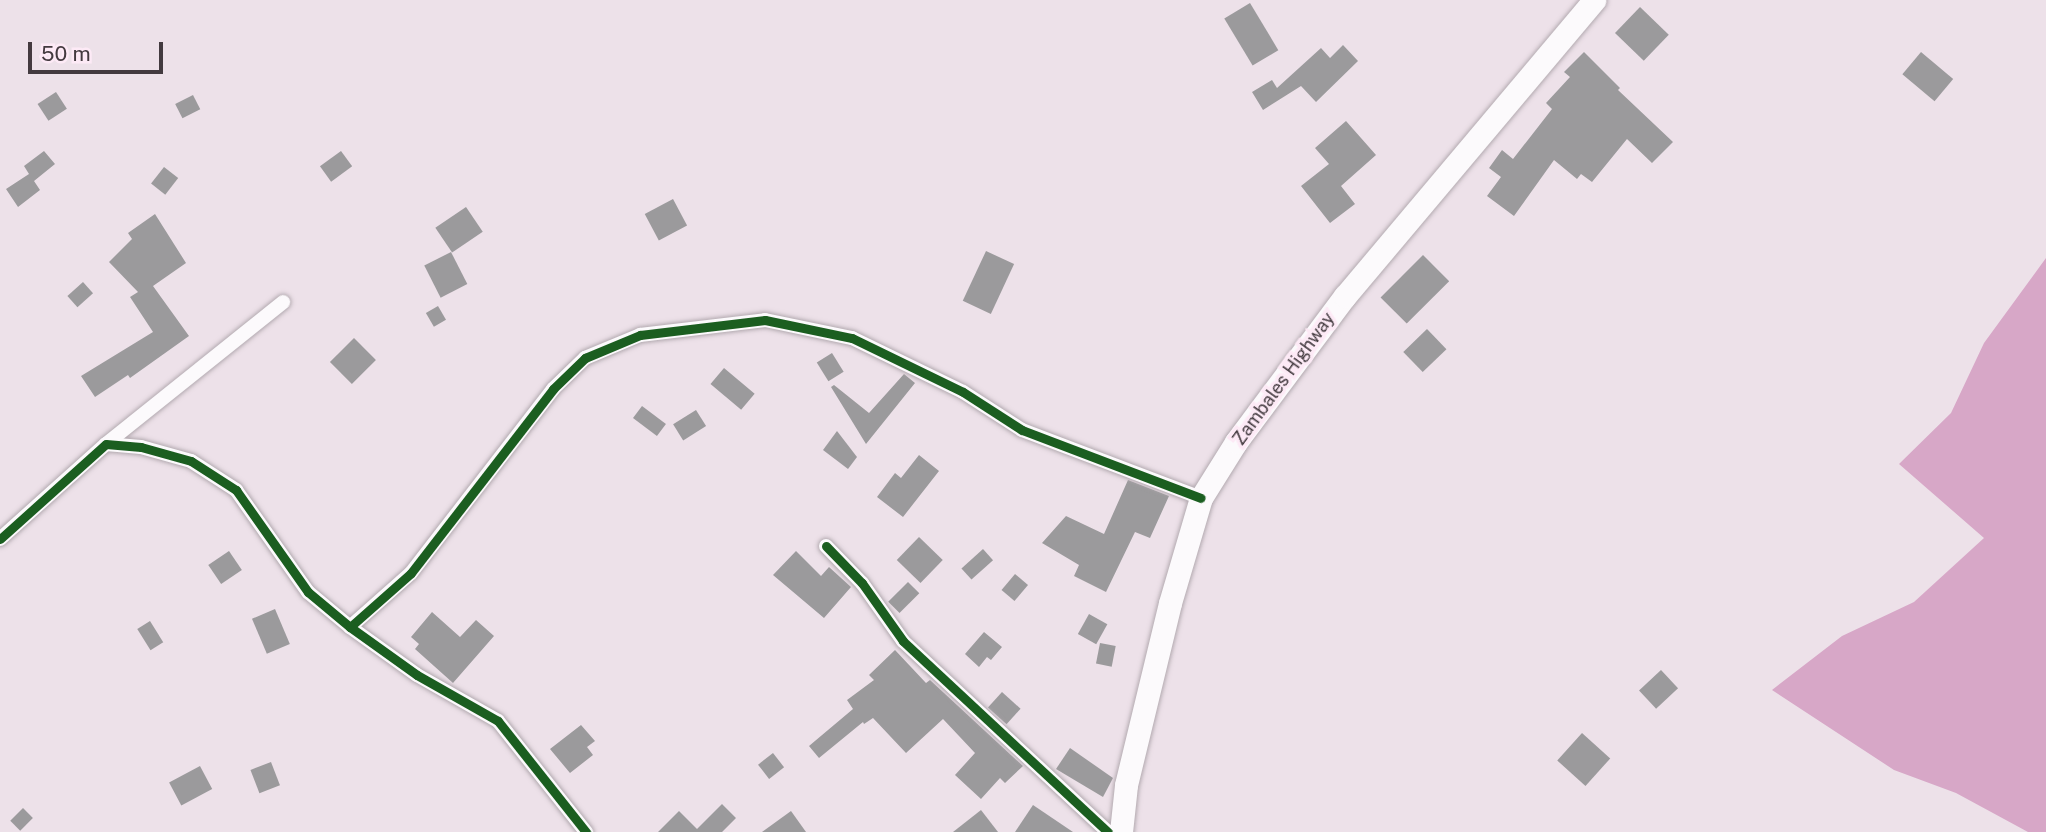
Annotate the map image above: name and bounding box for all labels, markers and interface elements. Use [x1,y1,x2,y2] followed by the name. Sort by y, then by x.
[32,28,166,72] scale bar
[41,41,91,66] text: 50 m
[1229,308,1339,450] street label: Zambales Highway

